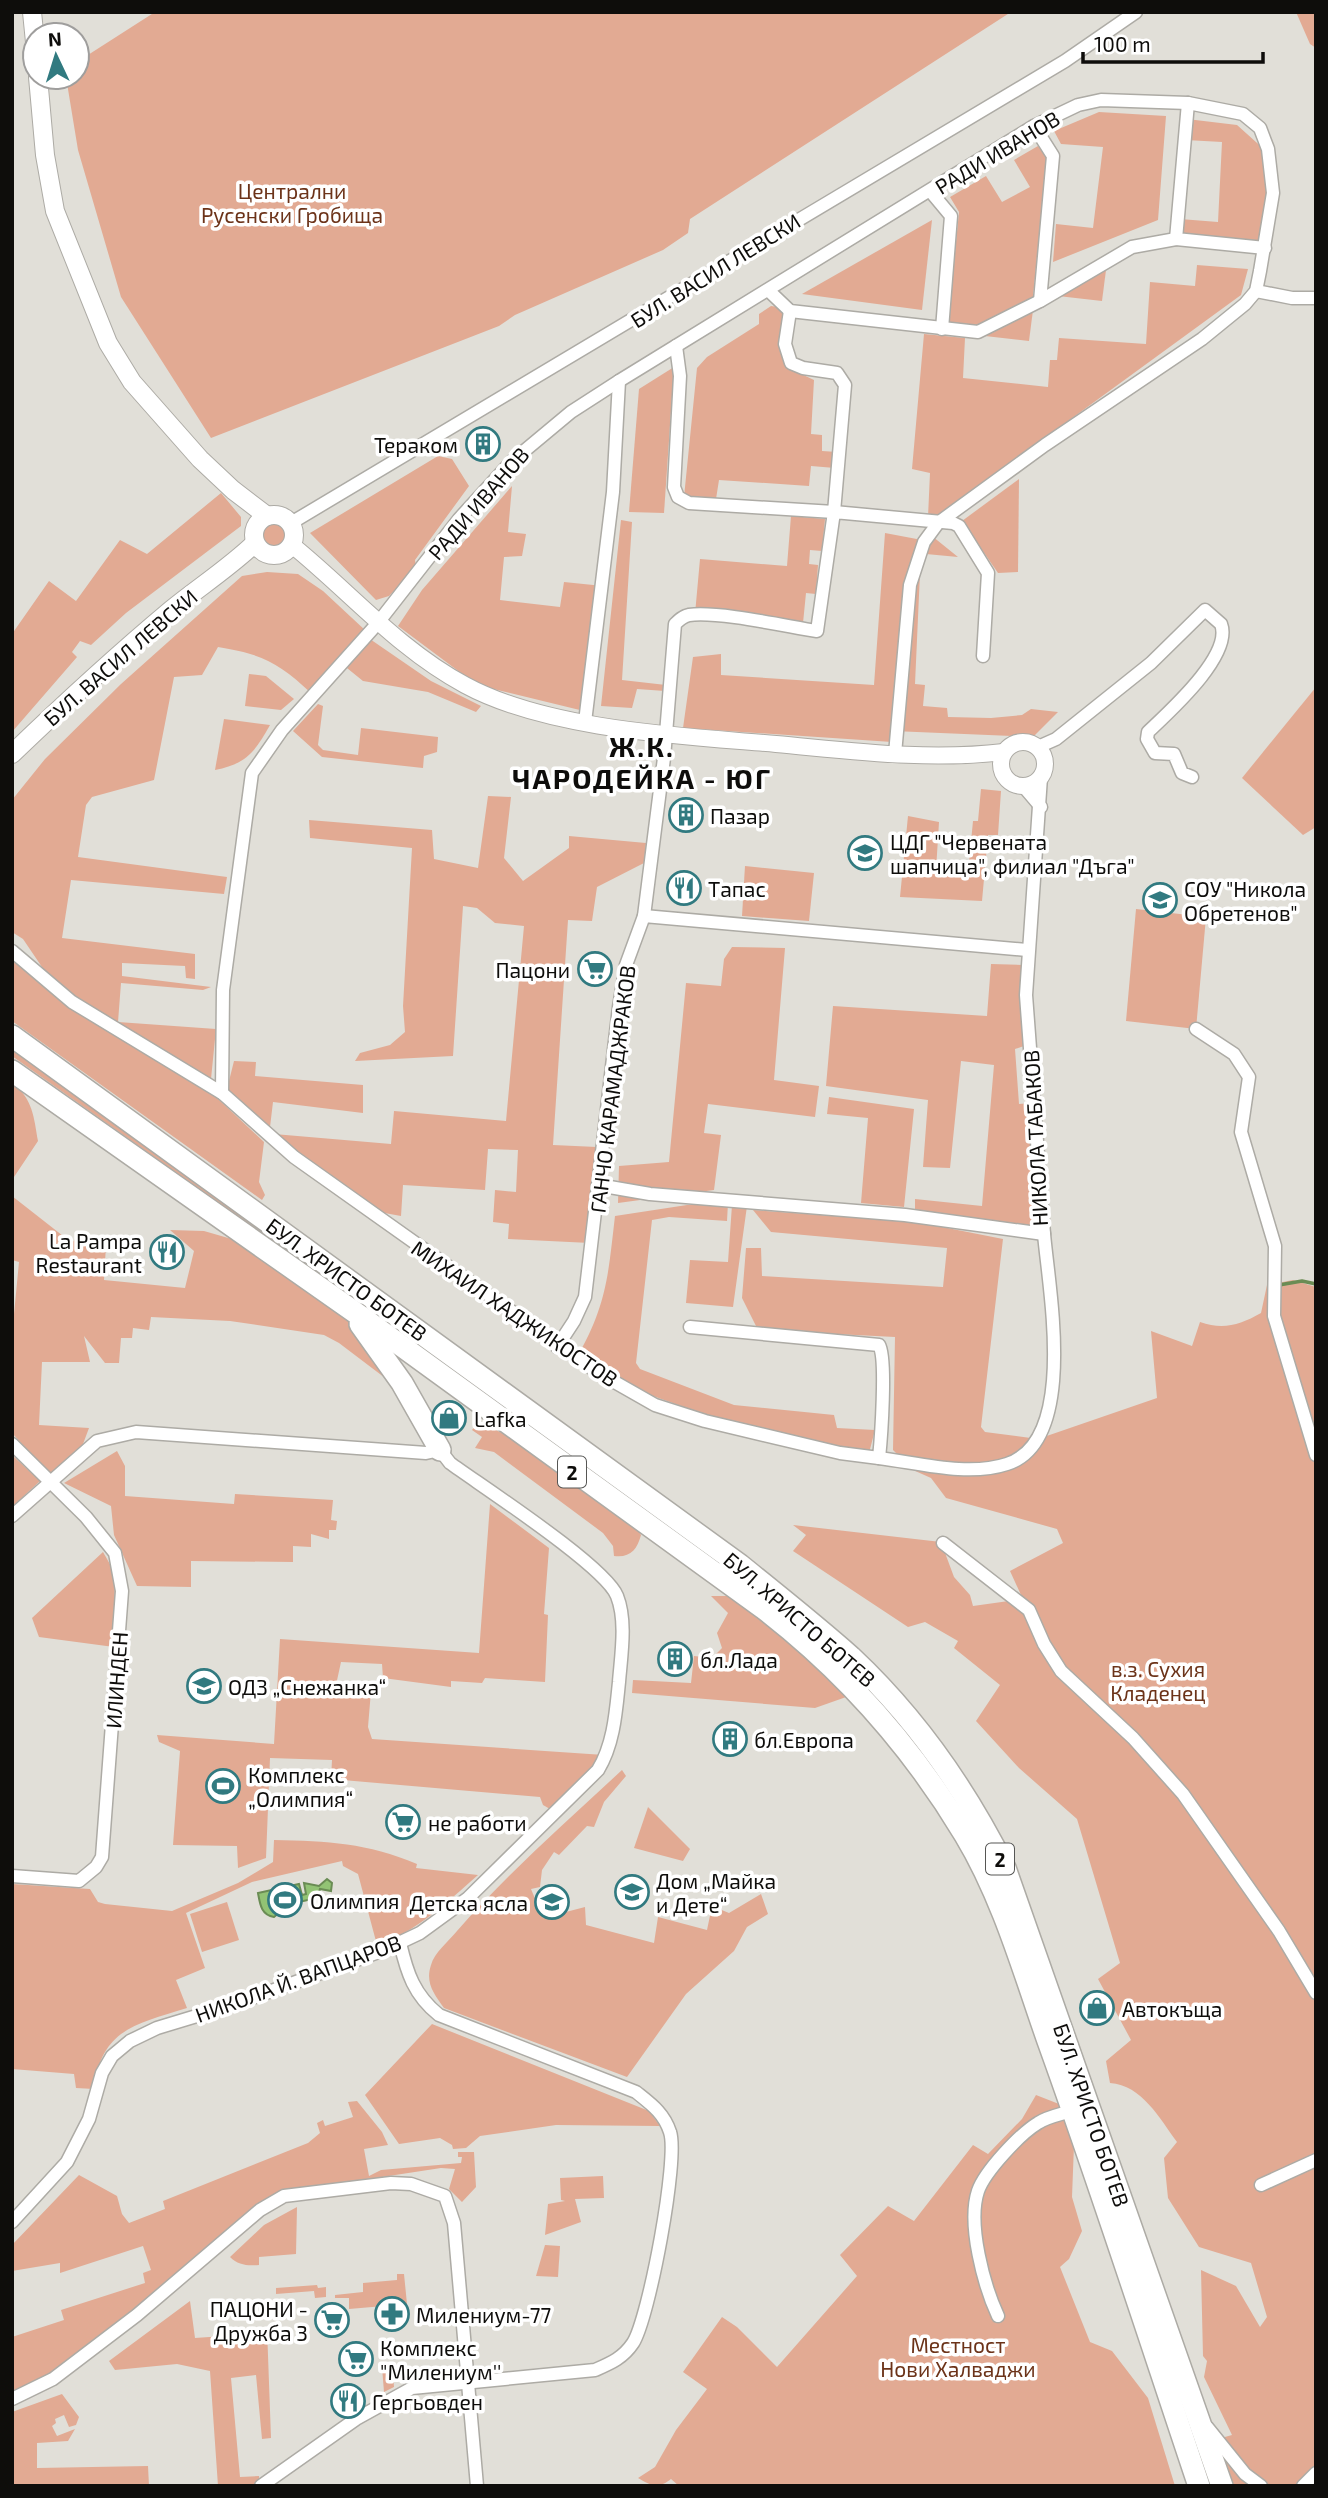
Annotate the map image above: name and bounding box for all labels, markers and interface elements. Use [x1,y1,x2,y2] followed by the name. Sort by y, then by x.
[21,21,91,91] north arrow
[1083,21,1263,65] scale bar
[47,27,62,50] text: N
[1094,31,1151,56] text: 100 m
[930,105,1064,199] street label: РАДИ ИВАНОВ
[201,178,383,228] park label: Централни Русенски Гробища
[626,208,804,332] street label: БУЛ. ВАСИЛ ЛЕВСКИ
[464,425,502,463] building icon: Тераком
[374,432,458,457] place label: Тераком
[422,442,534,564] street label: РАДИ ИВАНОВ
[38,584,202,730] street label: БУЛ. ВАСИЛ ЛЕВСКИ
[512,729,772,795] district label: Ж.К. ЧАРОДЕЙКА - ЮГ
[667,796,705,834] building icon: Пазар
[710,803,770,828] place label: Пазар
[890,829,1135,878] place label: ЦДГ "Червената шапчица", филиал "Дъга"
[846,834,884,872] school or university icon: ЦДГ "Червената шапчица", филиал "Дъга"
[665,869,703,907] restaurant icon: Тапас
[708,876,766,901] place label: Тапас
[1184,876,1306,925] place label: СОУ "Никола Обретенов"
[1141,881,1179,919] school or university icon: СОУ "Никола Обретенов"
[576,950,614,988] supermarket icon: Пацони
[495,957,570,982] place label: Пацони
[584,964,640,1214] street label: ГАНЧО КАРАМАДЖРАКОВ
[1018,1049,1052,1227] street label: НИКОЛА ТАБАКОВ
[262,1212,432,1346] street label: БУЛ. ХРИСТО БОТЕВ
[36,1228,142,1277] place label: La Pampa Restaurant
[148,1233,186,1271] restaurant icon: La Pampa Restaurant
[407,1235,623,1391] street label: МИХАИЛ ХАДЖИКОСТОВ
[430,1399,468,1437] shop icon: Lafka
[474,1406,527,1431] place label: Lafka
[558,1456,586,1488] road number: 2
[719,1546,881,1692] street label: БУЛ. ХРИСТО БОТЕВ
[100,1631,132,1729] street label: ИЛИНДЕН
[656,1640,694,1678] building icon: бл.Лада
[700,1647,778,1672] place label: бл.Лада
[1110,1656,1206,1705] park label: в.з. Сухия Кладенец
[185,1667,223,1705] school or university icon: ОДЗ „Снежанка“
[228,1674,386,1699] place label: ОДЗ „Снежанка“
[711,1720,749,1758] building icon: бл.Европа
[754,1727,854,1752] place label: бл.Европа
[248,1762,353,1811] place label: Комплекс „Олимпия“
[204,1767,242,1805] sports icon: Комплекс „Олимпия“
[384,1803,422,1841] supermarket icon: не работи
[428,1810,527,1835] place label: не работи
[986,1843,1014,1874] road number: 2
[656,1868,776,1917] place label: Дом „Майка и Дете“
[613,1873,651,1911] school or university icon: Дом „Майка и Дете“
[266,1881,304,1919] sports icon: Олимпия
[533,1883,571,1921] school or university icon: Детска ясла
[310,1888,400,1913] place label: Олимпия
[409,1890,528,1915] place label: Детска ясла
[192,1929,404,2027] street label: НИКОЛА Й. ВАПЦАРОВ
[1078,1989,1116,2027] shop icon: Автокъща
[1122,1996,1222,2021] place label: Автокъща
[1049,2020,1135,2210] street label: БУЛ. ХРИСТО БОТЕВ
[373,2295,411,2333] pharmacy icon: Милениум-77
[210,2296,308,2346] place label: ПАЦОНИ - Дружба 3
[313,2301,351,2339] supermarket icon: ПАЦОНИ - Дружба 3
[416,2302,552,2328] place label: Милениум-77
[880,2332,1036,2381] park label: Местност Нови Халваджи
[380,2335,502,2385] place label: Комплекс "Милениум''
[337,2340,375,2378] supermarket icon: Комплекс "Милениум''
[329,2382,367,2420] restaurant icon: Гергьовден
[372,2389,483,2414] place label: Гергьовден

